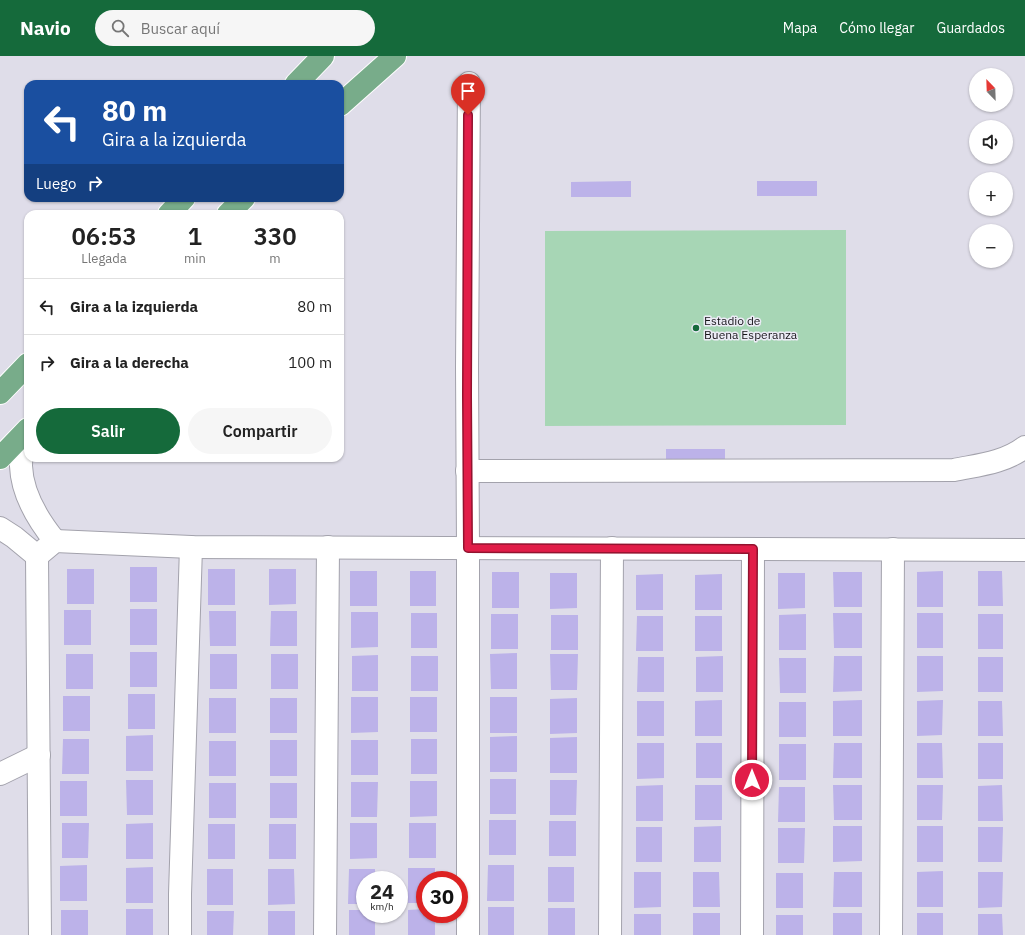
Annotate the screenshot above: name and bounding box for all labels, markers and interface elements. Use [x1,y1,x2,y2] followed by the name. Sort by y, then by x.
[95,10,375,46] search box
[20,16,71,40] text: Navio
[109,17,131,39] icon: search
[141,19,220,38] text: Buscar aquí
[783,19,817,37] text: Mapa
[839,19,914,37] text: Cómo llegar
[936,19,1005,37] text: Guardados
[969,68,1013,112] north arrow
[969,68,1013,268] map controls
[451,74,485,115] pin
[457,80,479,102] icon: arrive
[102,92,167,129] text: 80 m
[36,96,88,148] icon: left
[969,120,1013,164] button: sound
[102,128,246,151] text: Gira a la izquierda
[84,172,106,194] icon: right
[969,172,1013,216] button: +
[36,174,76,193] text: Luego
[71,220,137,252] text: 06:53
[188,220,202,252] text: 1
[253,220,297,252] text: 330
[969,224,1013,268] button: −
[81,250,127,267] text: Llegada
[184,250,206,267] text: min
[269,250,281,267] text: m
[36,296,58,318] icon: left
[70,297,198,316] text: Gira a la izquierda
[297,297,332,316] text: 80 m
[704,313,798,342] place label: Estadio de Buena Esperanza
[691,323,701,333] marker: Estadio de Buena Esperanza
[36,352,58,374] icon: right
[70,353,189,372] text: Gira a la derecha
[288,353,332,372] text: 100 m
[36,408,180,454] button: Salir
[188,408,332,454] button: Compartir
[731,759,773,801] position arrow
[416,871,468,923] speed limit sign: 30
[370,878,394,905] text: 24
[370,900,394,913] text: km/h

